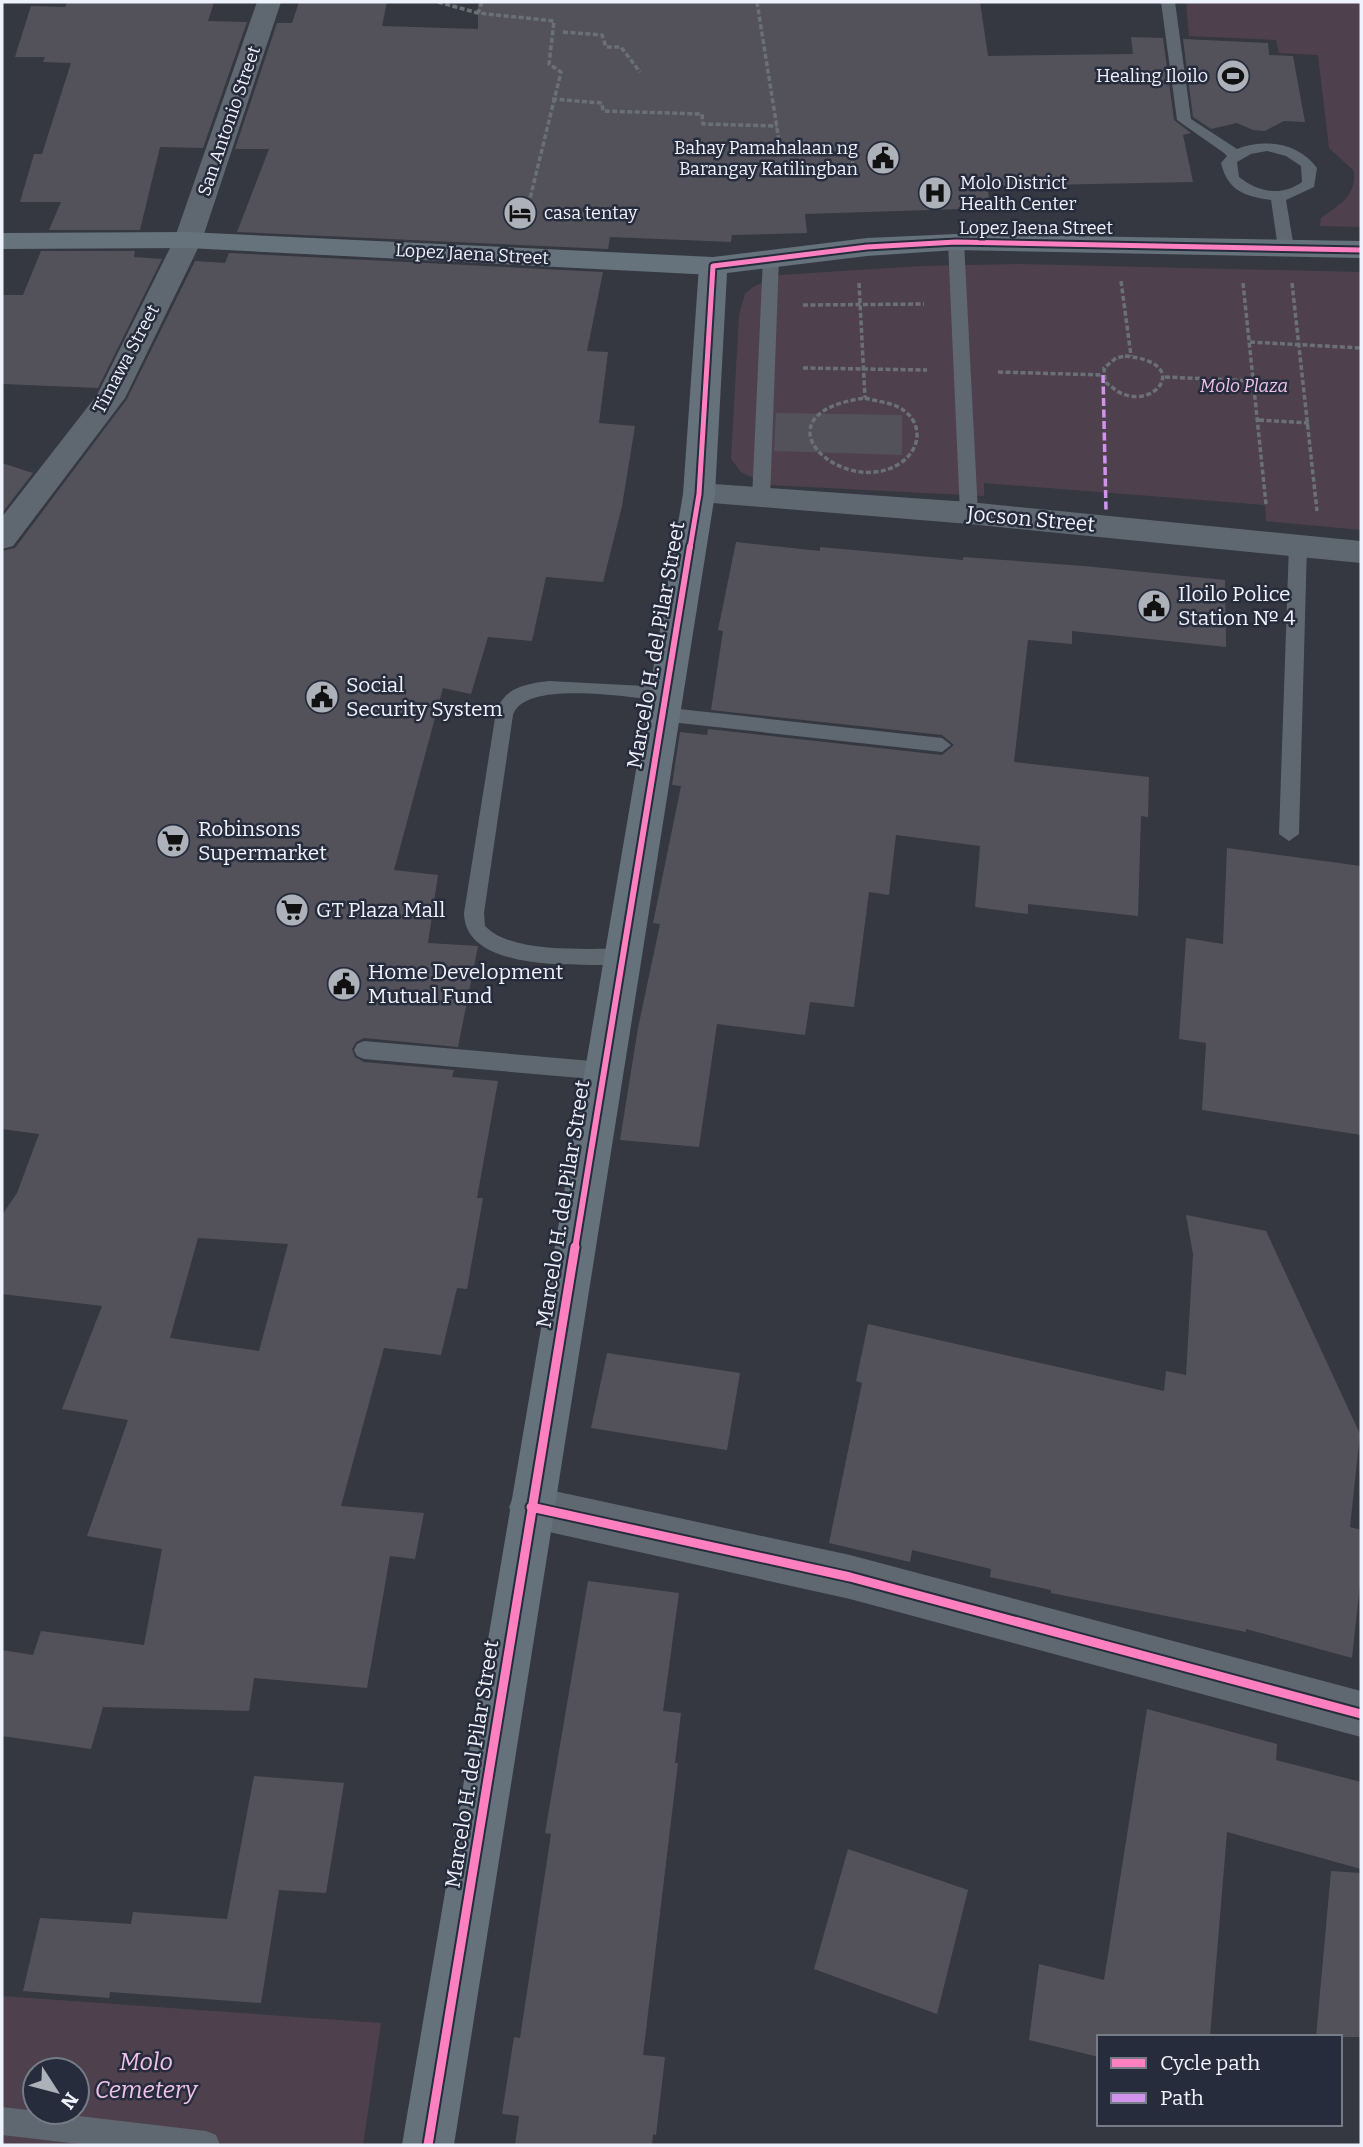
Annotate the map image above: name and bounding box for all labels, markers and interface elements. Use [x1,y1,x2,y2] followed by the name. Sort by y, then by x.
[193,43,265,199] street label: San Antonio Street
[1214,57,1252,95] sports icon: Healing Iloilo
[1096,65,1208,87] place label: Healing Iloilo
[674,137,859,180] place label: Bahay Pamahalaan ng Barangay Katilingban
[864,139,902,177] public building icon: Bahay Pamahalaan ng Barangay Katilingban
[960,172,1077,215] place label: Molo District Health Center
[916,174,954,212] hospital icon: Molo District Health Center
[501,194,539,232] hotel icon: casa tentay
[544,202,638,224] place label: casa tentay
[959,217,1113,239] street label: Lopez Jaena Street
[395,239,550,269] street label: Lopez Jaena Street
[88,300,164,417] street label: Timawa Street
[1200,375,1288,397] park label: Molo Plaza
[965,500,1096,538] street label: Jocson Street
[621,519,691,771] street label: Marcelo H. del Pilar Street
[1178,581,1296,631] place label: Iloilo Police Station № 4
[1135,587,1173,625] public building icon: Iloilo Police Station № 4
[346,672,503,722] place label: Social Security System
[303,678,341,716] public building icon: Social Security System
[198,816,327,866] place label: Robinsons Supermarket
[154,822,192,860] supermarket icon: Robinsons Supermarket
[273,891,311,929] supermarket icon: GT Plaza Mall
[316,897,445,923] place label: GT Plaza Mall
[368,959,564,1009] place label: Home Development Mutual Fund
[325,965,363,1003] public building icon: Home Development Mutual Fund
[531,1078,596,1330] street label: Marcelo H. del Pilar Street
[440,1638,505,1890] street label: Marcelo H. del Pilar Street
[1097,2035,1342,2126] legend
[95,2048,199,2104] park label: Molo Cemetery
[1160,2050,1260,2076] text: Cycle path
[21,2056,91,2126] north arrow
[1160,2085,1204,2111] text: Path
[56,2088,83,2114] text: N

